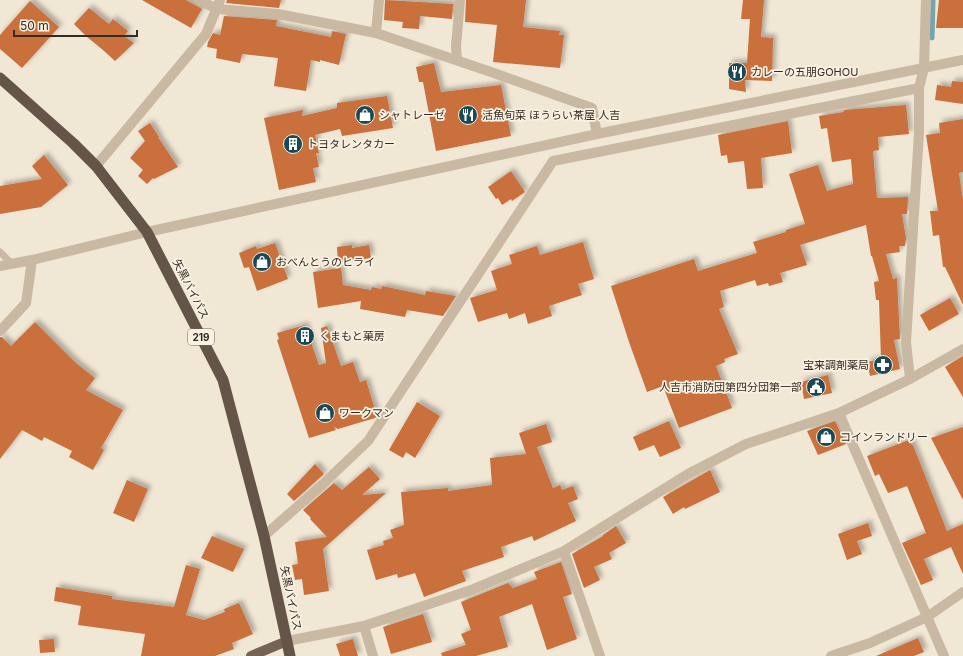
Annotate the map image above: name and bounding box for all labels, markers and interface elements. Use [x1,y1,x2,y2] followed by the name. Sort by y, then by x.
[14,12,137,38] scale bar
[20,18,49,33] text: 50 m
[726,61,748,83] restaurant icon: カレーの五朋GOHOU
[751,65,858,79] place label: カレーの五朋GOHOU
[354,104,376,126] shop icon: シャトレーゼ
[457,104,479,126] restaurant icon: 活魚旬菜 ほうらい茶屋 人吉
[379,108,445,122] place label: シャトレーゼ
[482,108,620,122] place label: 活魚旬菜 ほうらい茶屋 人吉
[282,133,304,155] building icon: トヨタレンタカー
[307,137,395,151] place label: トヨタレンタカー
[251,251,273,273] shop icon: おべんとうのヒライ
[276,255,375,269] place label: おべんとうのヒライ
[170,257,212,321] street label: 矢黒バイパス
[294,325,316,347] building icon: くまもと菓房
[188,329,214,345] road number: 219
[319,329,385,343] place label: くまもと菓房
[872,354,894,376] pharmacy icon: 宝来調剤薬局
[803,358,869,372] place label: 宝来調剤薬局
[805,376,827,398] public building icon: 人吉市消防団第四分団第一部
[659,380,802,394] place label: 人吉市消防団第四分団第一部
[314,402,336,424] shop icon: ワークマン
[339,406,394,420] place label: ワークマン
[815,426,837,448] shop icon: コインランドリー
[840,430,928,444] place label: コインランドリー
[277,564,305,632] street label: 矢黒バイパス

